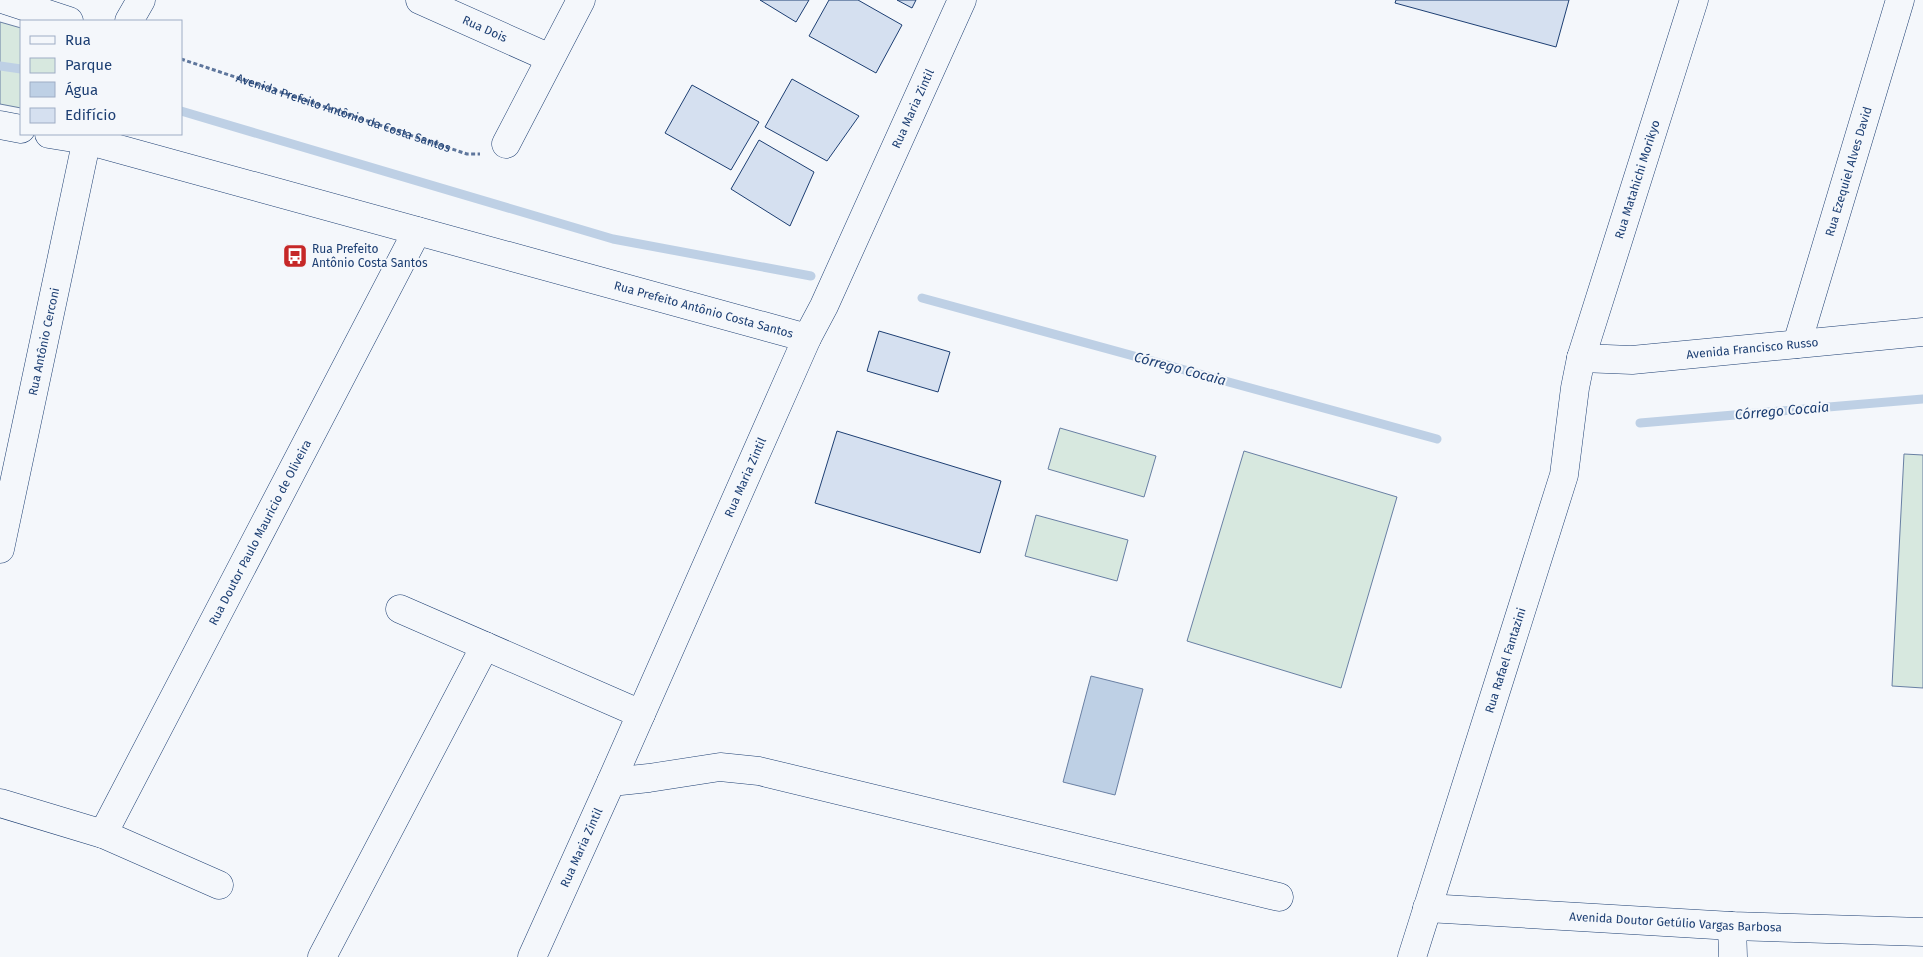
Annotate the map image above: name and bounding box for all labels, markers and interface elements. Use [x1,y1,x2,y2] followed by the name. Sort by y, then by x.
[460,13,510,45] street label: Rua Dois
[20,20,182,135] legend
[65,31,91,49] text: Rua
[65,56,112,74] text: Parque
[889,66,937,151] street label: Rua Maria Zintil
[234,71,453,155] street label: Avenida Prefeito Antônio da Costa Santos
[65,81,98,99] text: Água
[1823,105,1875,238] street label: Rua Ezequiel Alves David
[65,106,116,124] text: Edifício
[1612,118,1663,241] street label: Rua Matahichi Morikyo
[312,242,428,270] place label: Rua Prefeito Antônio Costa Santos
[282,243,308,269] bus stop icon: Rua Prefeito Antônio Costa Santos
[612,278,795,341] street label: Rua Prefeito Antônio Costa Santos
[26,286,62,397] street label: Rua Antônio Cerconi
[1686,335,1819,362] street label: Avenida Francisco Russo
[1132,349,1228,389] water label: Córrego Cocaia
[1734,398,1830,424] water label: Córrego Cocaia
[722,435,769,519] street label: Rua Maria Zintil
[206,437,314,628] street label: Rua Doutor Paulo Mauricio de Oliveira
[1482,606,1529,715] street label: Rua Rafael Fantazini
[557,805,606,890] street label: Rua Maria Zintil
[1569,909,1782,935] street label: Avenida Doutor Getúlio Vargas Barbosa

